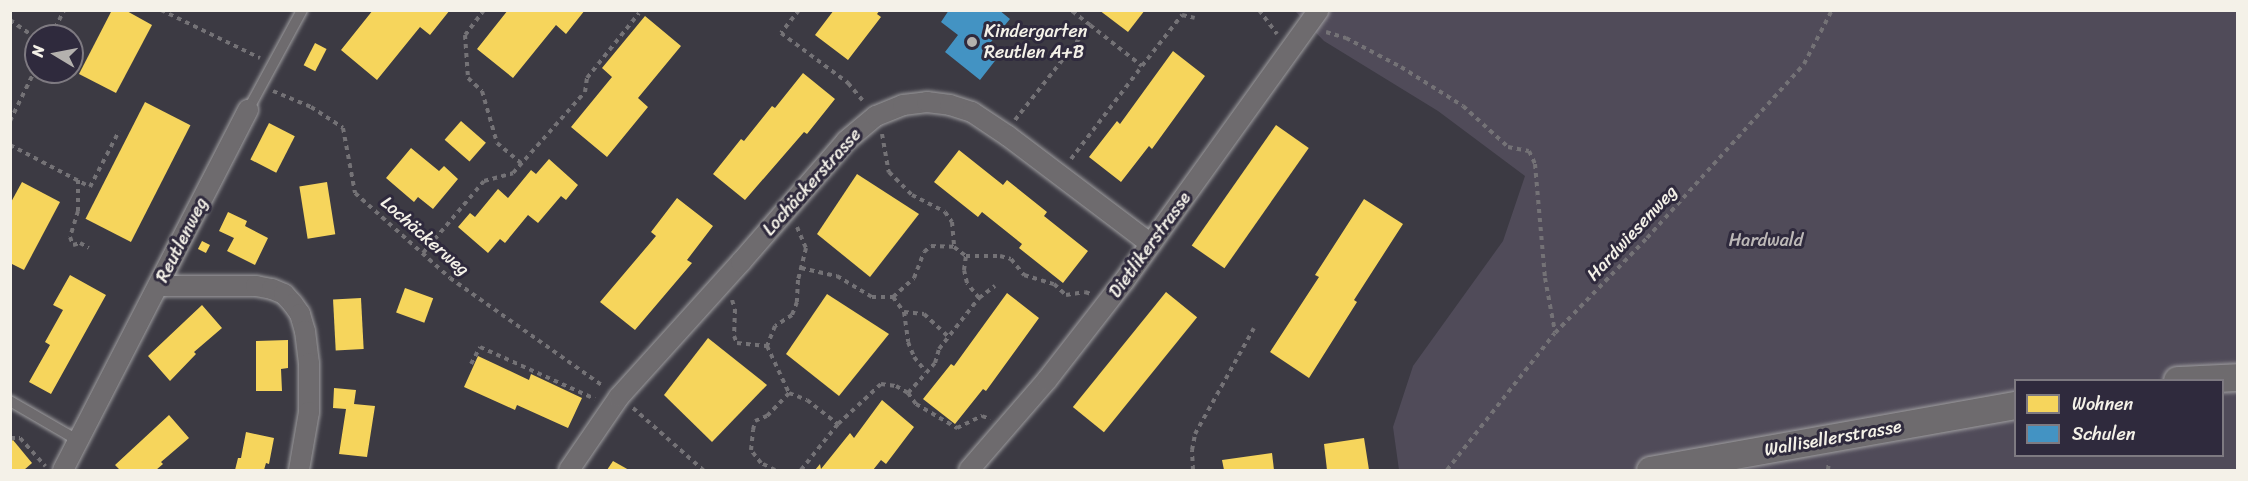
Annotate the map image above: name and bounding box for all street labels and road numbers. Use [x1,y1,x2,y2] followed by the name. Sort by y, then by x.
[758,124,866,240] street label: Lochäckerstrasse
[1582,181,1682,285] street label: Hardwiesenweg
[1104,188,1196,302] street label: Dietlikerstrasse
[376,192,474,280] street label: Lochäckerweg
[151,194,213,286] street label: Reutlenweg
[1763,415,1903,461] street label: Wallisellerstrasse

